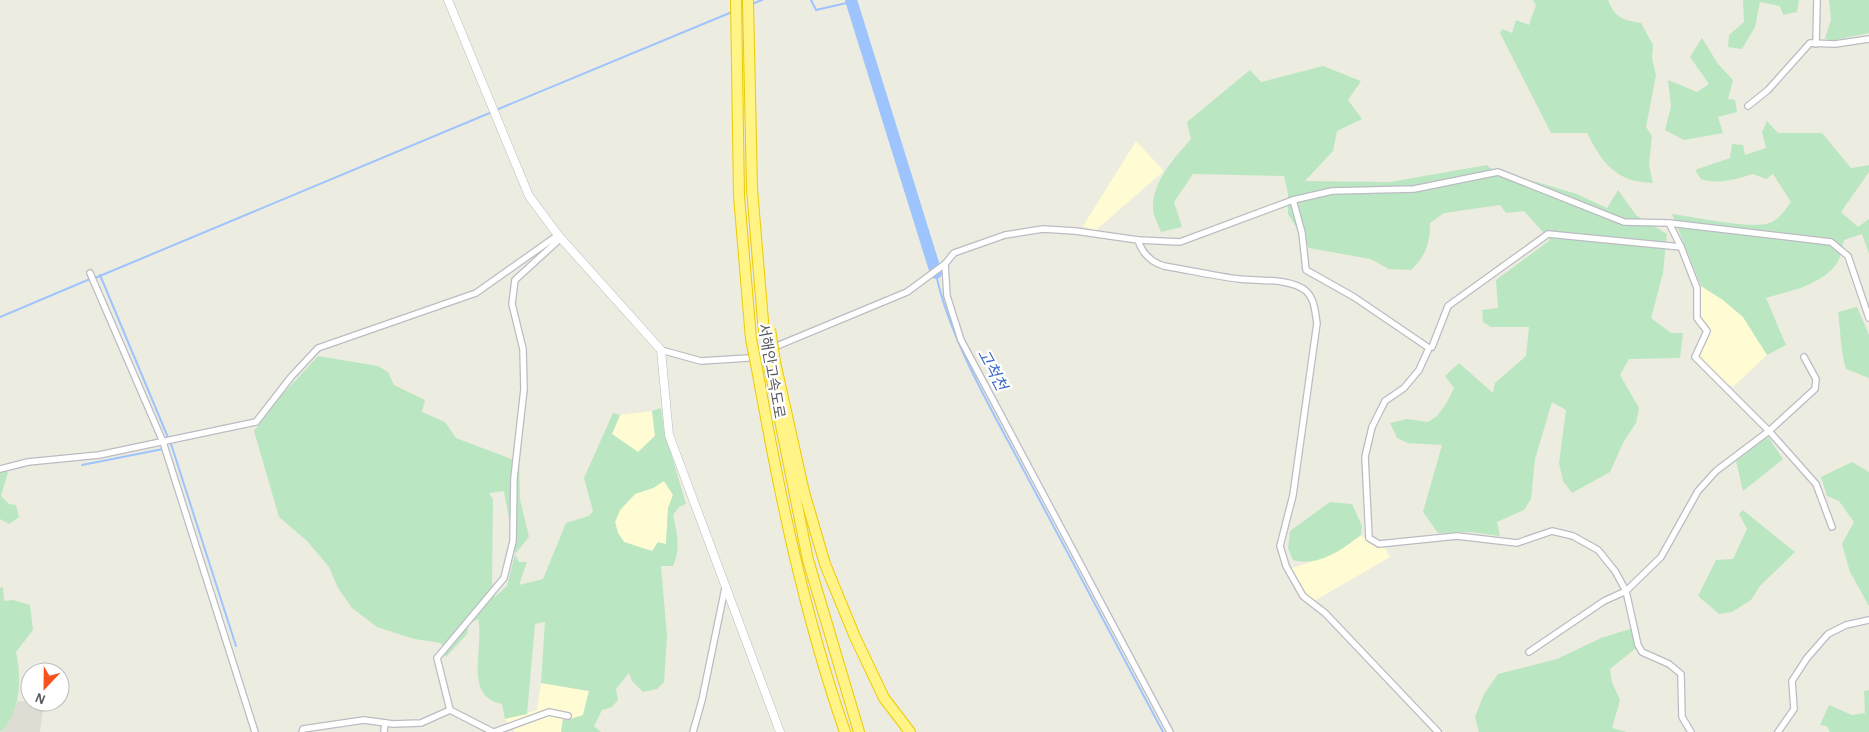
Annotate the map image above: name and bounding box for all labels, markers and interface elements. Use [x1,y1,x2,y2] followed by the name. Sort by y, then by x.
[755,322,788,420] street label: 서해안고속도로
[975,346,1011,395] water label: 고척천
[20,662,70,712] north arrow
[33,690,48,706] text: N

